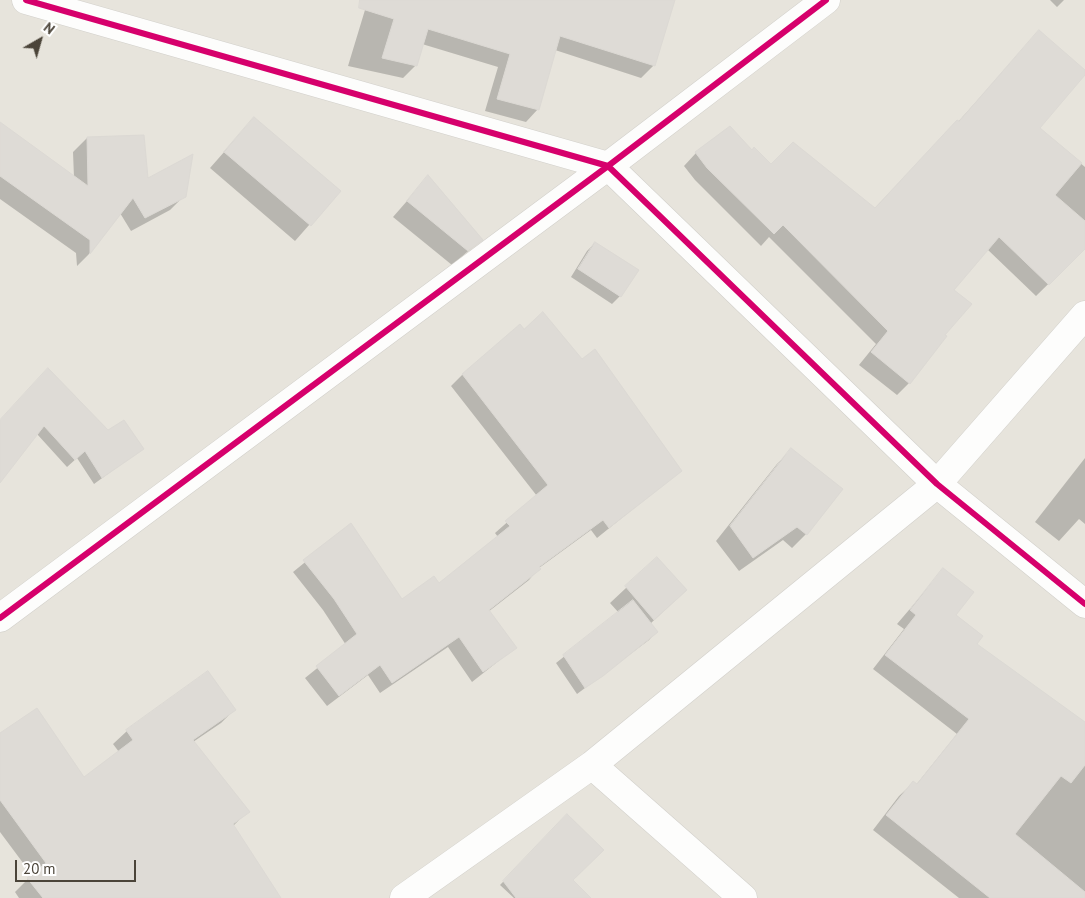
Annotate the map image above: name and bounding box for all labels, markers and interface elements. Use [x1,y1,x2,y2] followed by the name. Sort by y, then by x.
[15,15,65,65] north arrow
[40,18,58,38] text: N
[18,850,139,882] scale bar
[23,859,56,878] text: 20 m

